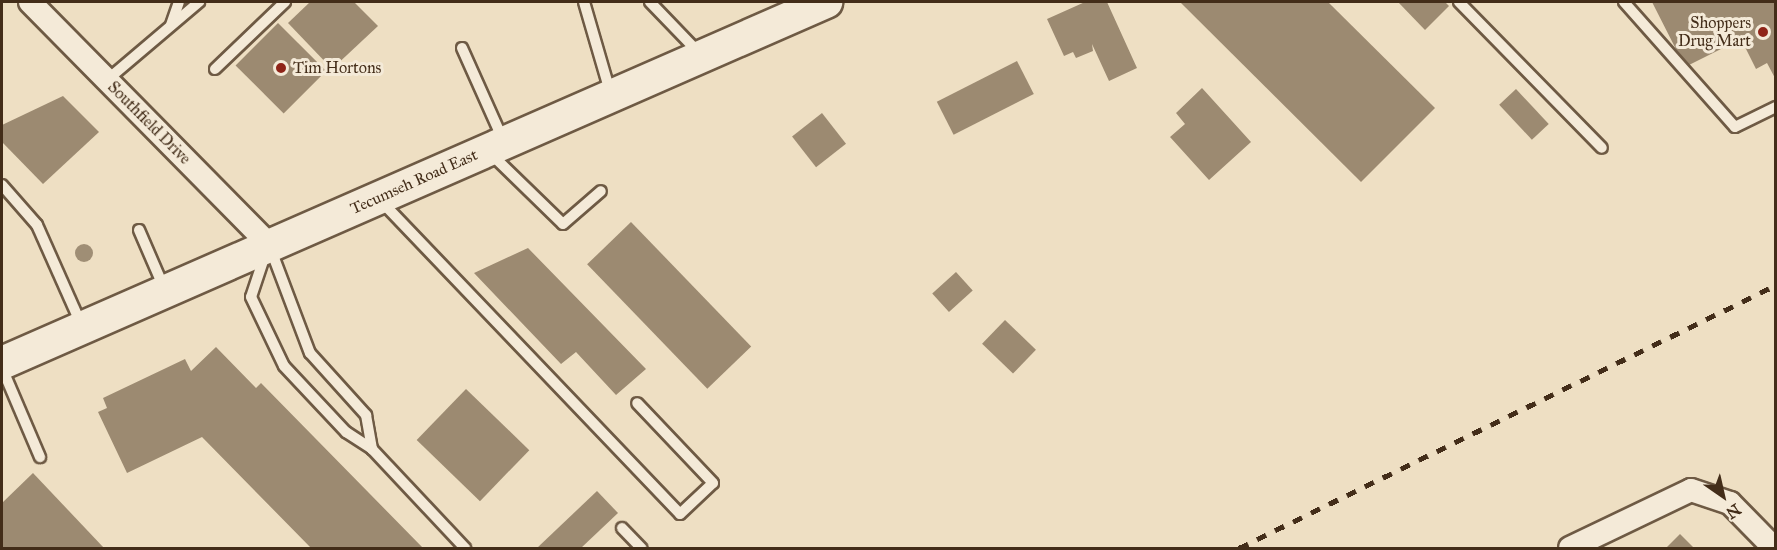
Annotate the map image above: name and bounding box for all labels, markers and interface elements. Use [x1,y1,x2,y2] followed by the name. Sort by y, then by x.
[1678,13,1751,51] place label: Shoppers Drug Mart
[1756,25,1770,39] marker: Shoppers Drug Mart
[293,58,381,78] place label: Tim Hortons
[274,61,288,75] marker: Tim Hortons
[104,78,194,168] street label: Southfield Drive
[347,145,481,219] street label: Tecumseh Road East
[1693,466,1753,526] north arrow
[1722,500,1744,523] text: N

